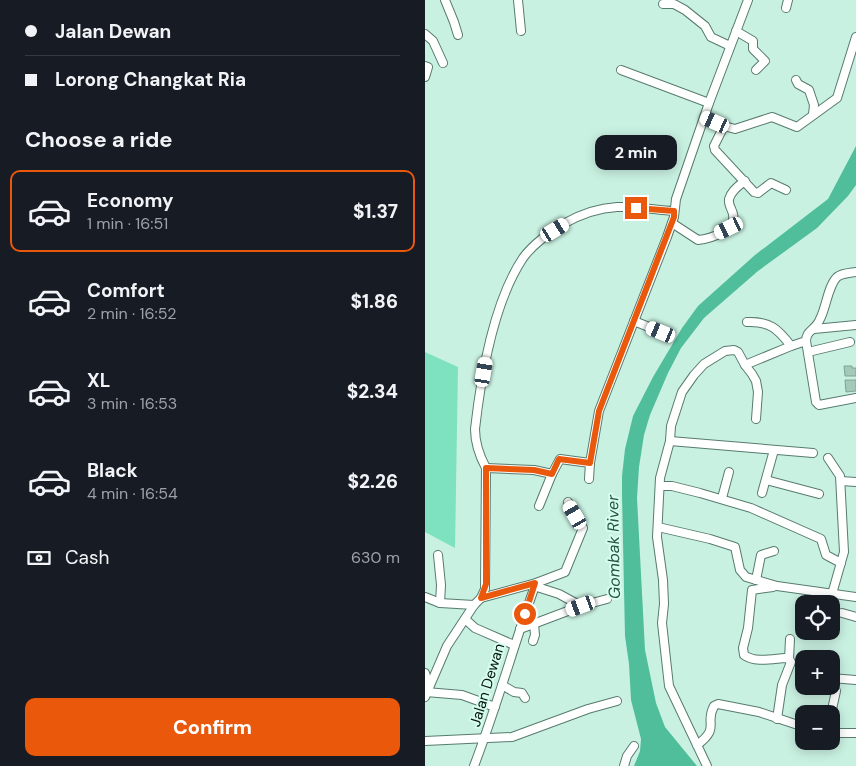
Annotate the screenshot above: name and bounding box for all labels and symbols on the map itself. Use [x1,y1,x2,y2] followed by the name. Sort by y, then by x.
[698,109,731,135] car
[595,136,677,170] callout: 2 min
[625,197,647,219] route end
[712,215,745,241] car
[538,216,571,244] car
[644,319,677,345] car
[474,356,493,388] car
[602,494,625,599] water label: Gombak River
[561,498,588,532] car
[564,594,597,618] car
[514,603,536,625] route start
[465,641,509,729] street label: Jalan Dewan

